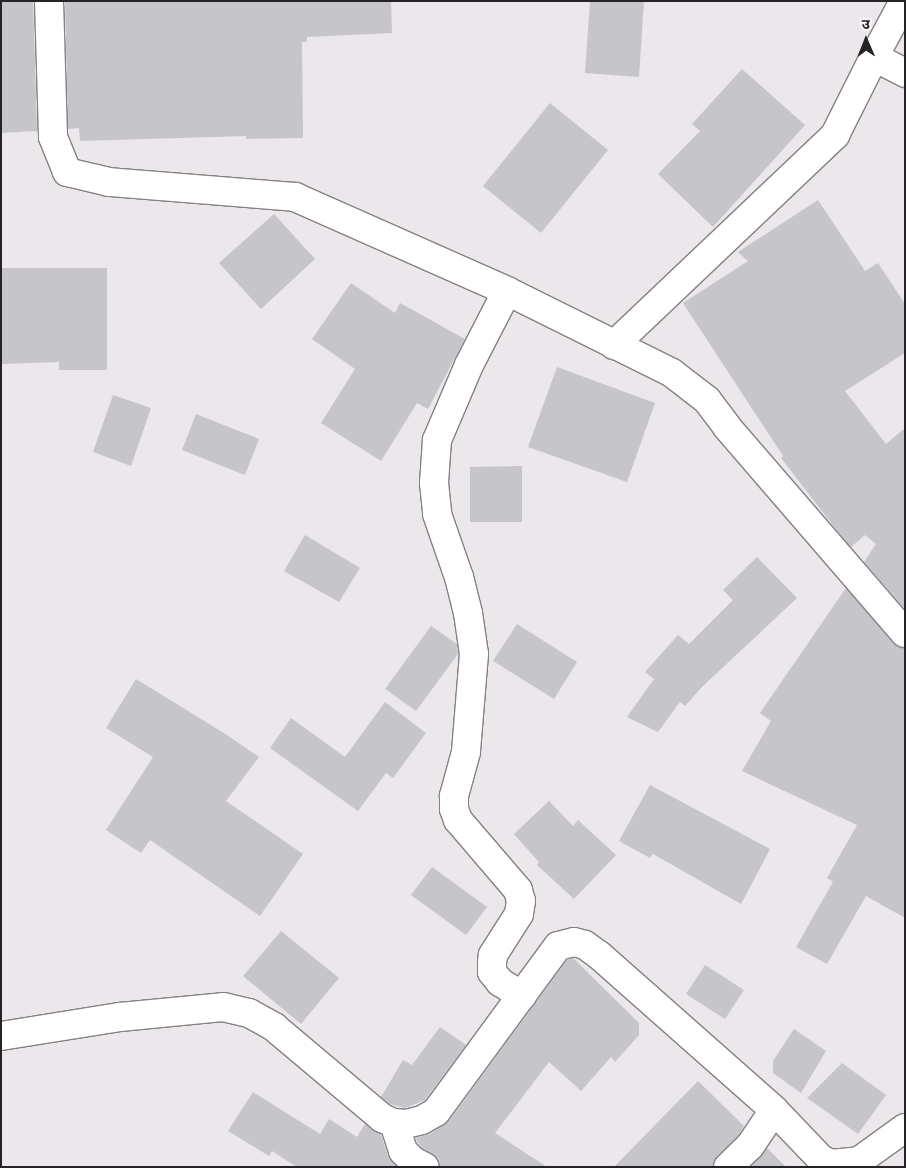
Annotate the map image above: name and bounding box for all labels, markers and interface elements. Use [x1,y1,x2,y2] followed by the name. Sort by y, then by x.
[841,15,891,65] north arrow
[861,16,870,33] text: उ

